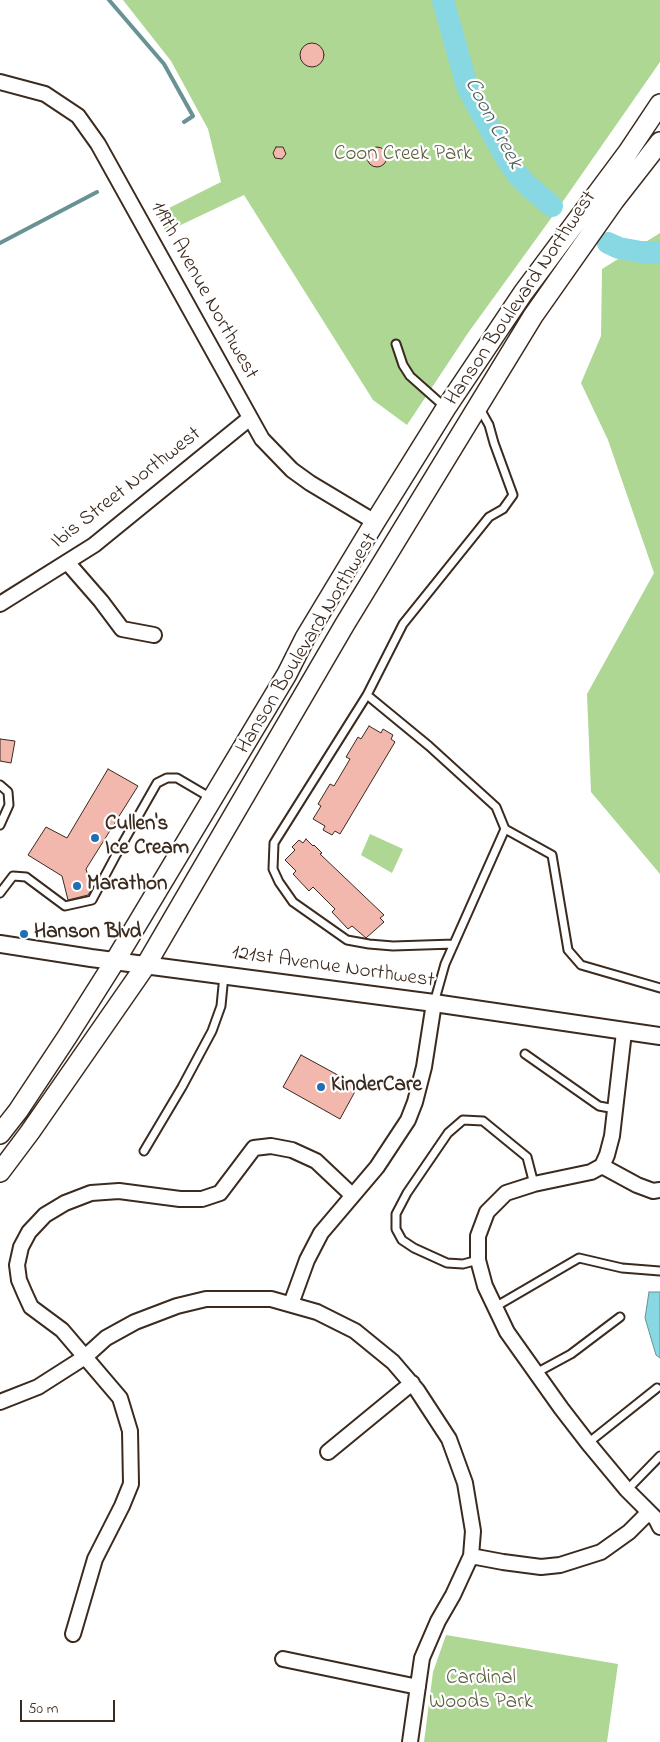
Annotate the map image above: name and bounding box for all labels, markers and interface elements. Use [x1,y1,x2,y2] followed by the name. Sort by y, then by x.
[457,74,527,174] water label: Coon Creek
[334,143,472,169] park label: Coon Creek Park
[441,187,603,411] street label: Hanson Boulevard Northwest
[144,198,262,384] street label: 119th Avenue Northwest
[47,423,207,555] street label: Ibis Street Northwest
[232,529,384,759] street label: Hanson Boulevard Northwest
[105,813,189,863] place label: Cullen's Ice Cream
[89,832,101,844] marker: Cullen's Ice Cream
[87,873,167,899] place label: Marathon
[71,880,83,892] marker: Marathon
[34,921,141,947] place label: Hanson Blvd
[18,928,30,940] marker: Hanson Blvd
[230,941,436,995] street label: 121st Avenue Northwest
[331,1074,422,1100] place label: KinderCare
[315,1081,327,1093] marker: KinderCare
[429,1667,533,1717] park label: Cardinal Woods Park
[22,1690,118,1722] scale bar
[28,1698,58,1720] text: 50 m

